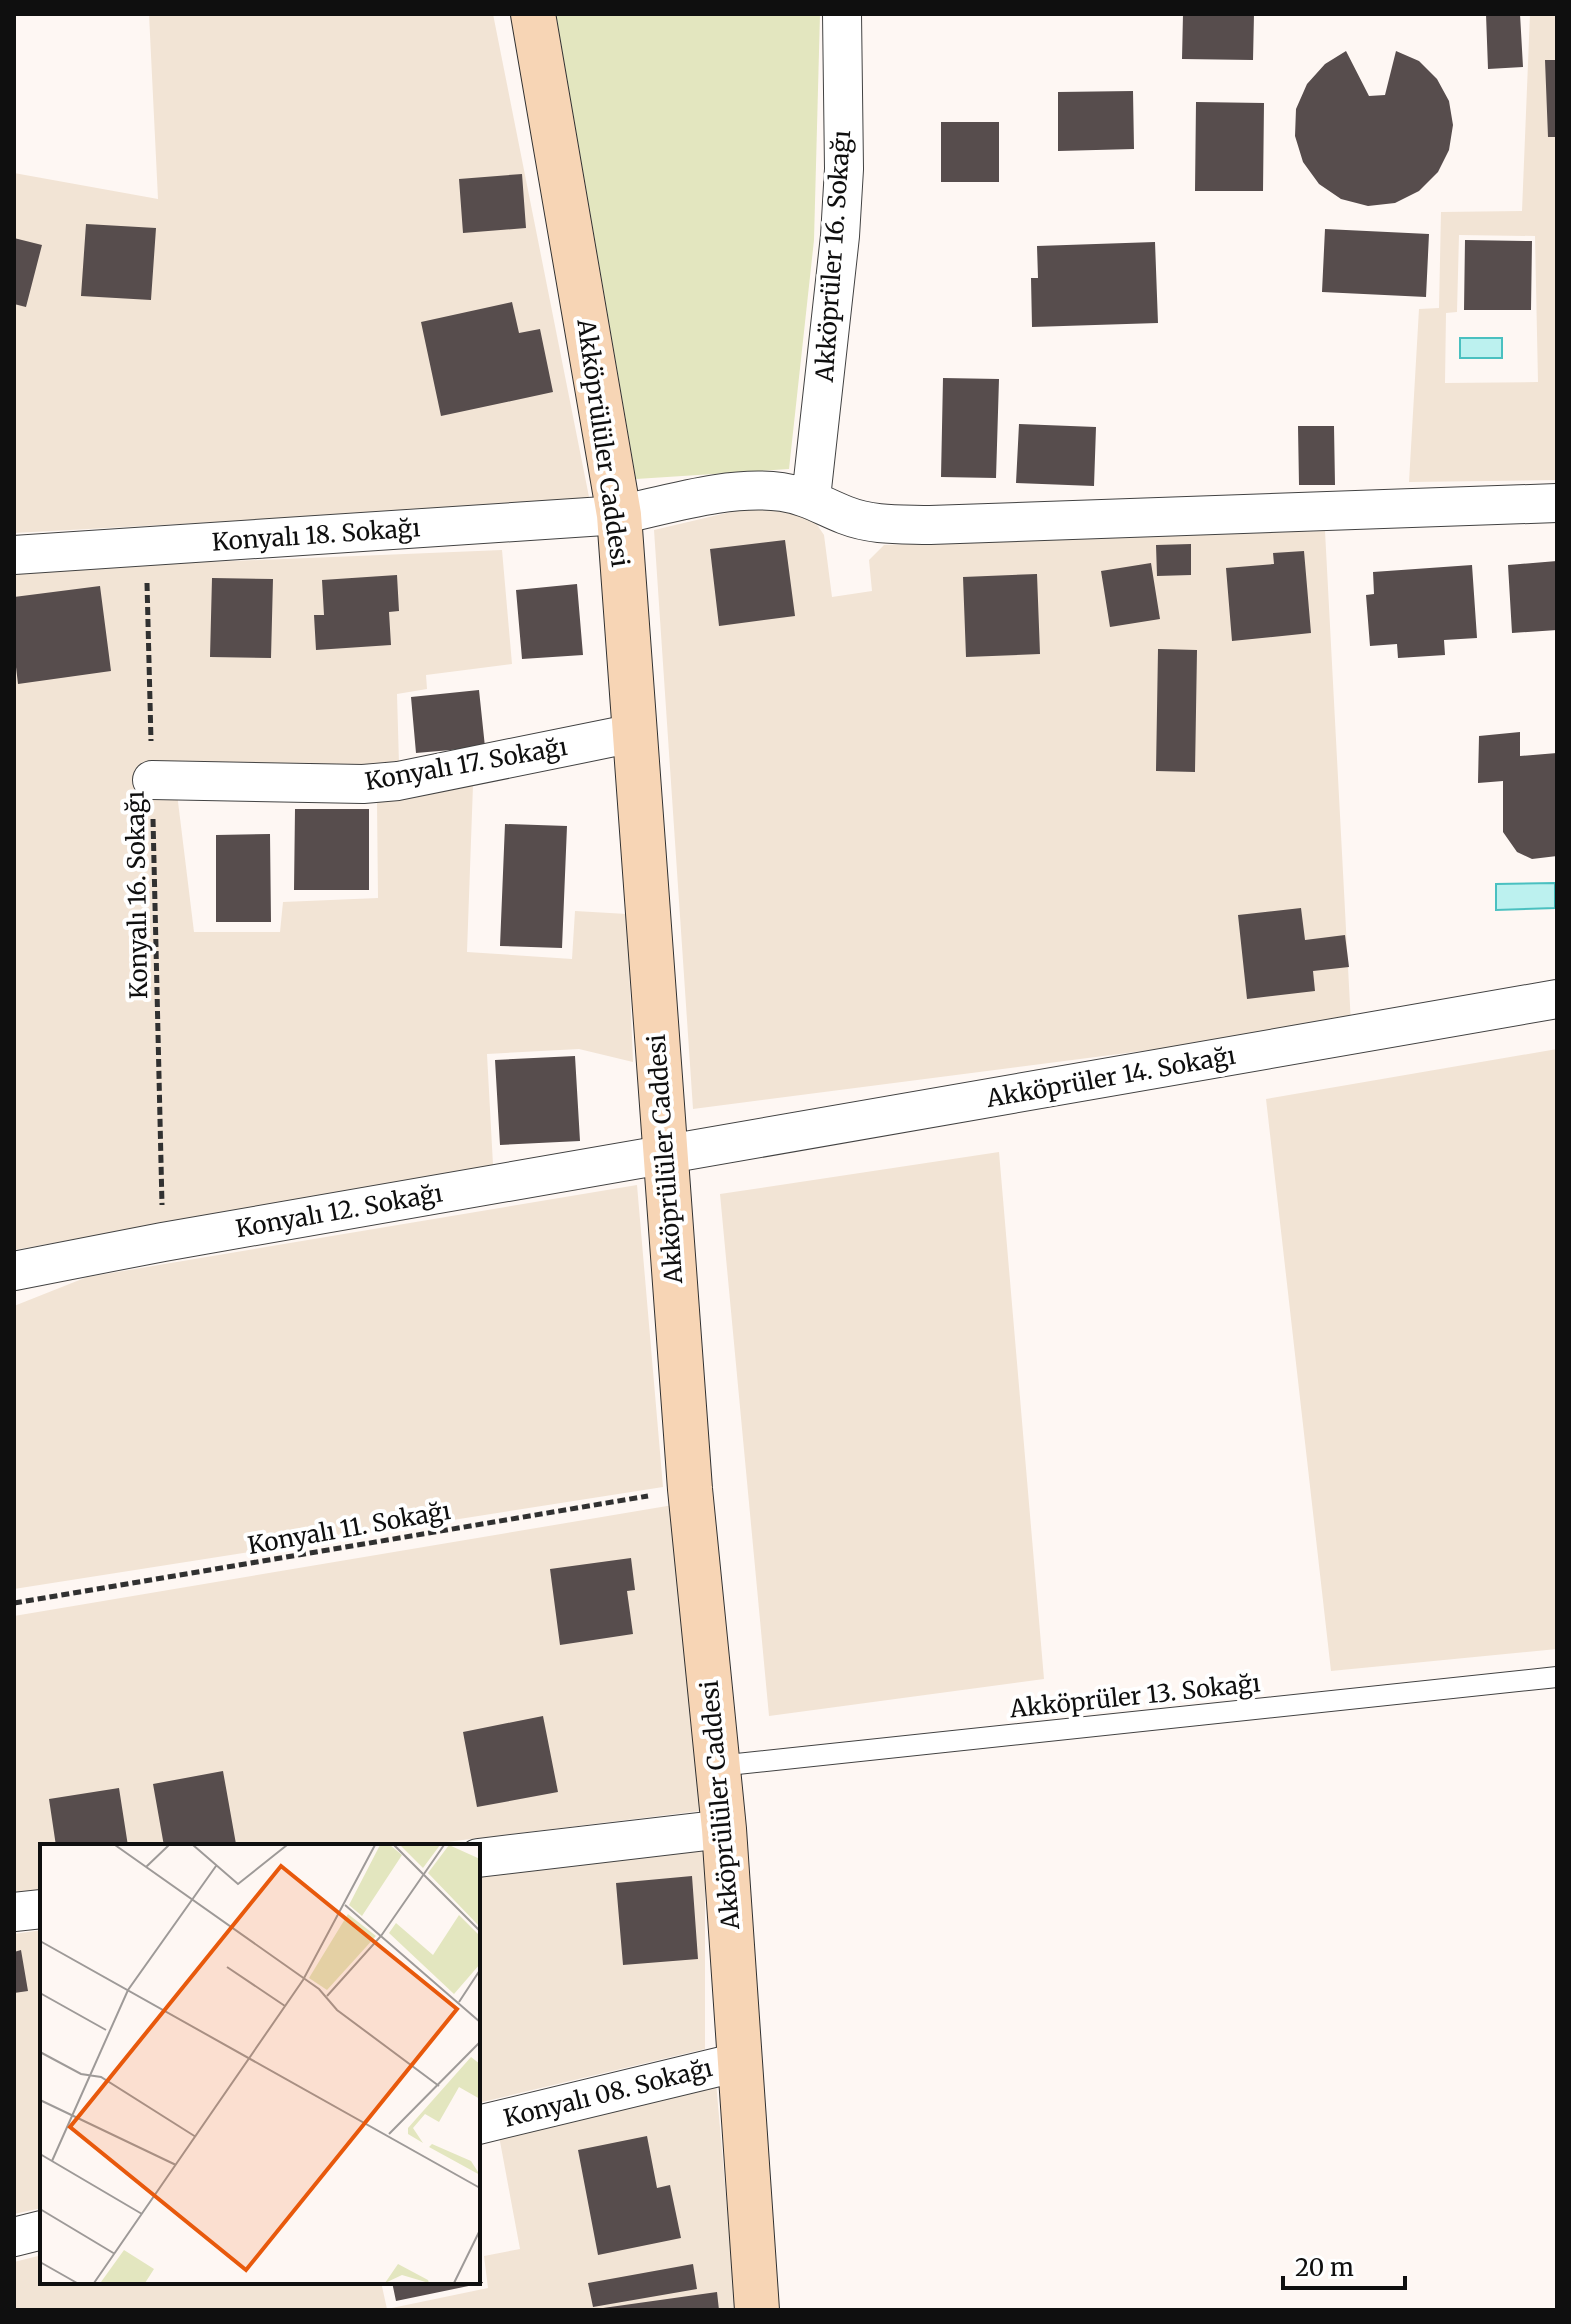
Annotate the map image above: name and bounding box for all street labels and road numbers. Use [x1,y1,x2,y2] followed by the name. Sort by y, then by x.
[809,129,857,384] street label: Akköprüler 16. Sokağı
[570,316,636,569] street label: Akköprülüler Caddesi
[211,512,421,558] street label: Konyalı 18. Sokağı
[362,731,570,797] street label: Konyalı 17. Sokağı
[120,790,154,999] street label: Konyalı 16. Sokağı
[641,1033,689,1286] street label: Akköprülüler Caddesi
[983,1040,1238,1114] street label: Akköprüler 14. Sokağı
[233,1178,445,1244] street label: Konyalı 12. Sokağı
[245,1495,453,1561] street label: Konyalı 11. Sokağı
[1007,1667,1262,1725] street label: Akköprüler 13. Sokağı
[694,1679,746,1932] street label: Akköprülüler Caddesi
[500,2052,716,2134] street label: Konyalı 08. Sokağı

